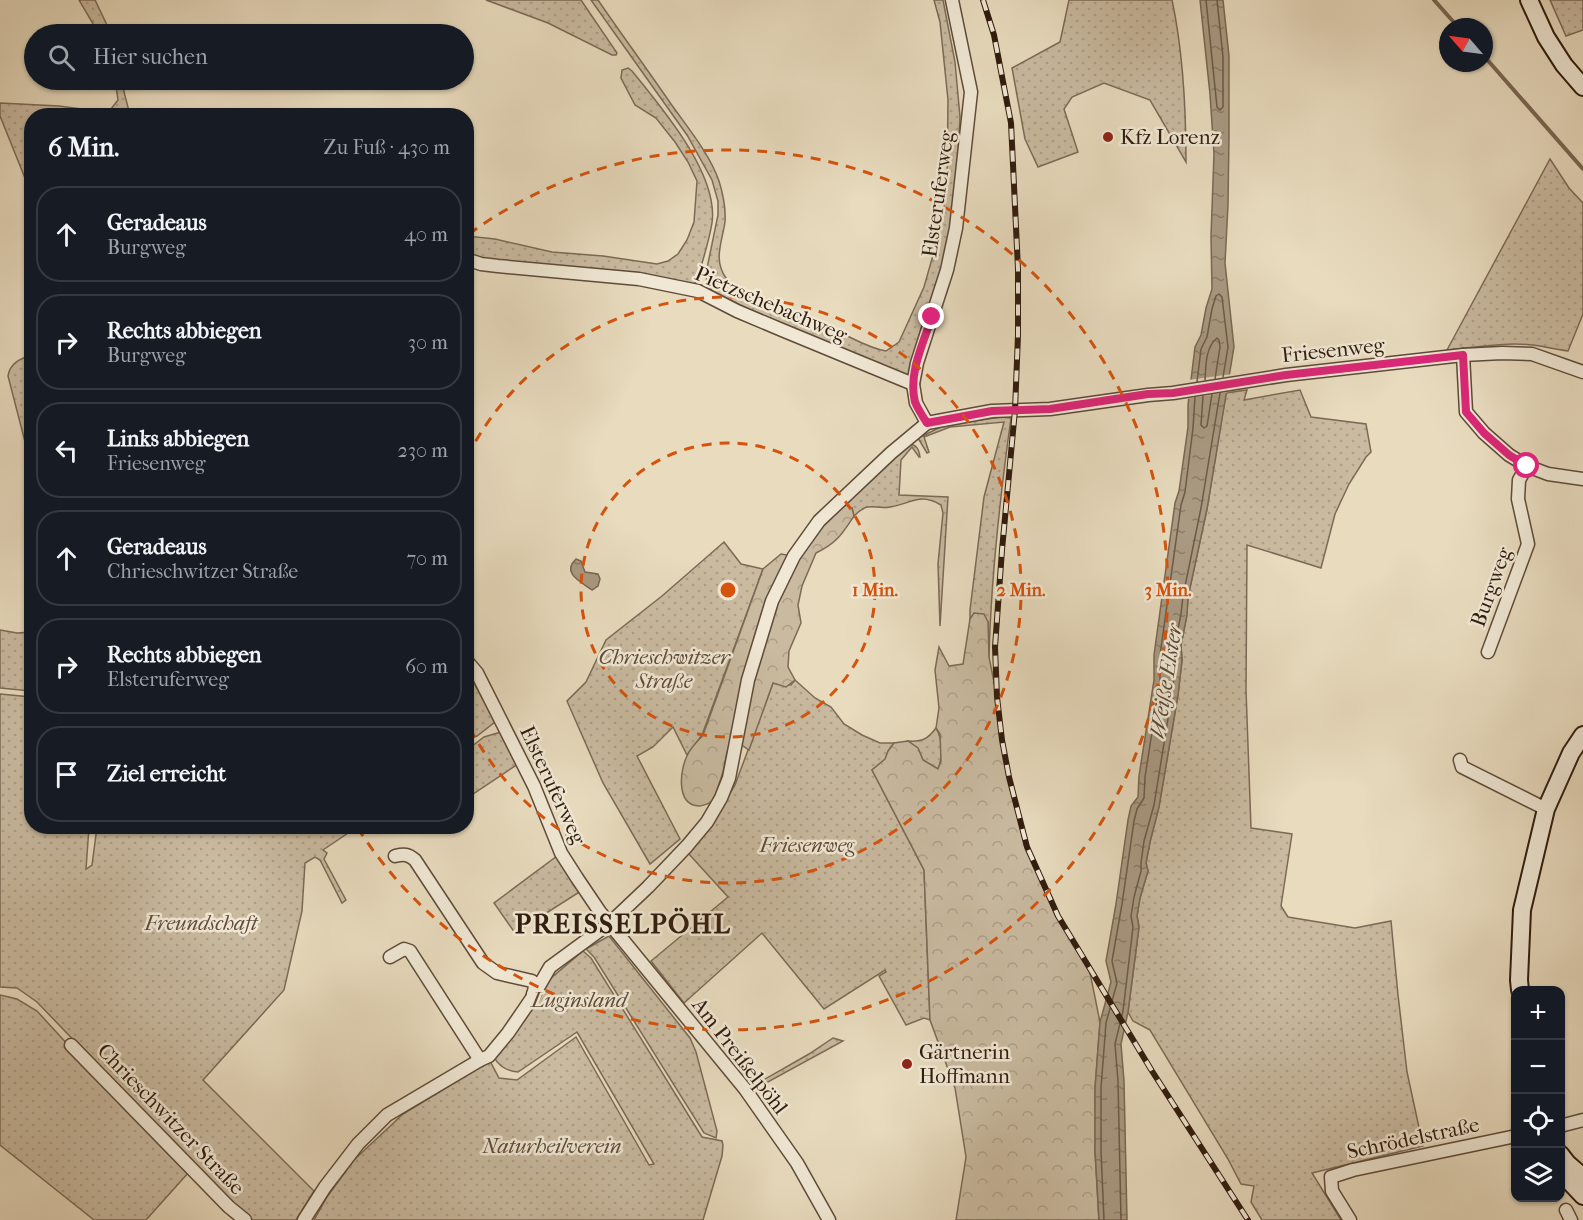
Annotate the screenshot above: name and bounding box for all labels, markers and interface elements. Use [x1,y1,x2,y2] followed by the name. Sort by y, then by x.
[1439,18,1493,72] north arrow
[24,24,474,90] search box
[45,41,78,74] icon: search
[93,44,208,70] text: Hier suchen
[1120,125,1220,149] place label: Kfz Lorenz
[917,128,959,259] street label: Elsteruferweg
[1101,130,1115,144] marker: Kfz Lorenz
[48,132,119,163] text: 6 Min.
[323,136,450,159] text: Zu Fuß · 430 m
[107,210,207,236] text: Geradeaus
[50,218,83,251] icon: ahead
[404,223,448,246] text: 40 m
[107,236,186,259] text: Burgweg
[691,261,851,347] street label: Pietzschebachweg
[918,303,944,329] route end
[107,318,262,344] text: Rechts abbiegen
[50,326,83,359] icon: right
[408,331,448,354] text: 30 m
[1280,333,1386,367] street label: Friesenweg
[107,344,186,367] text: Burgweg
[107,426,249,452] text: Links abbiegen
[50,434,83,467] icon: left
[398,439,448,462] text: 230 m
[107,452,205,475] text: Friesenweg
[1513,452,1539,478] route start
[107,534,207,560] text: Geradeaus
[50,542,83,575] icon: ahead
[1466,543,1517,630] street label: Burgweg
[406,547,448,570] text: 70 m
[107,560,298,583] text: Chrieschwitzer Straße
[718,580,738,600] centre of rings
[852,580,899,601] text: 1 Min.
[997,580,1046,601] text: 2 Min.
[1145,580,1192,601] text: 3 Min.
[1144,620,1188,740] water label: Weiße Elster
[107,642,262,668] text: Rechts abbiegen
[598,645,731,693] park label: Chrieschwitzer Straße
[50,650,83,683] icon: right
[405,655,448,678] text: 60 m
[107,668,229,691] text: Elsteruferweg
[515,722,591,849] street label: Elsteruferweg
[50,758,83,791] icon: arrive
[107,761,226,787] text: Ziel erreicht
[759,833,855,857] park label: Friesenweg
[515,907,731,940] district label: PREISSELPÖHL
[144,911,259,935] park label: Freundschaft
[1511,986,1565,1202] map controls
[1511,986,1565,1040] button: +
[529,988,629,1012] park label: Luginsland
[687,992,793,1119] street label: Am Preißelpöhl
[93,1038,249,1200] street label: Chrieschwitzer Straße
[919,1040,1010,1088] place label: Gärtnerin Hoffmann
[1511,1040,1565,1094] button: −
[900,1057,914,1071] marker: Gärtnerin Hoffmann
[1511,1094,1565,1148] button: locate
[1345,1112,1481,1164] street label: Schrödelstraße
[481,1134,622,1158] park label: Naturheilverein
[1511,1148,1565,1202] button: layers

